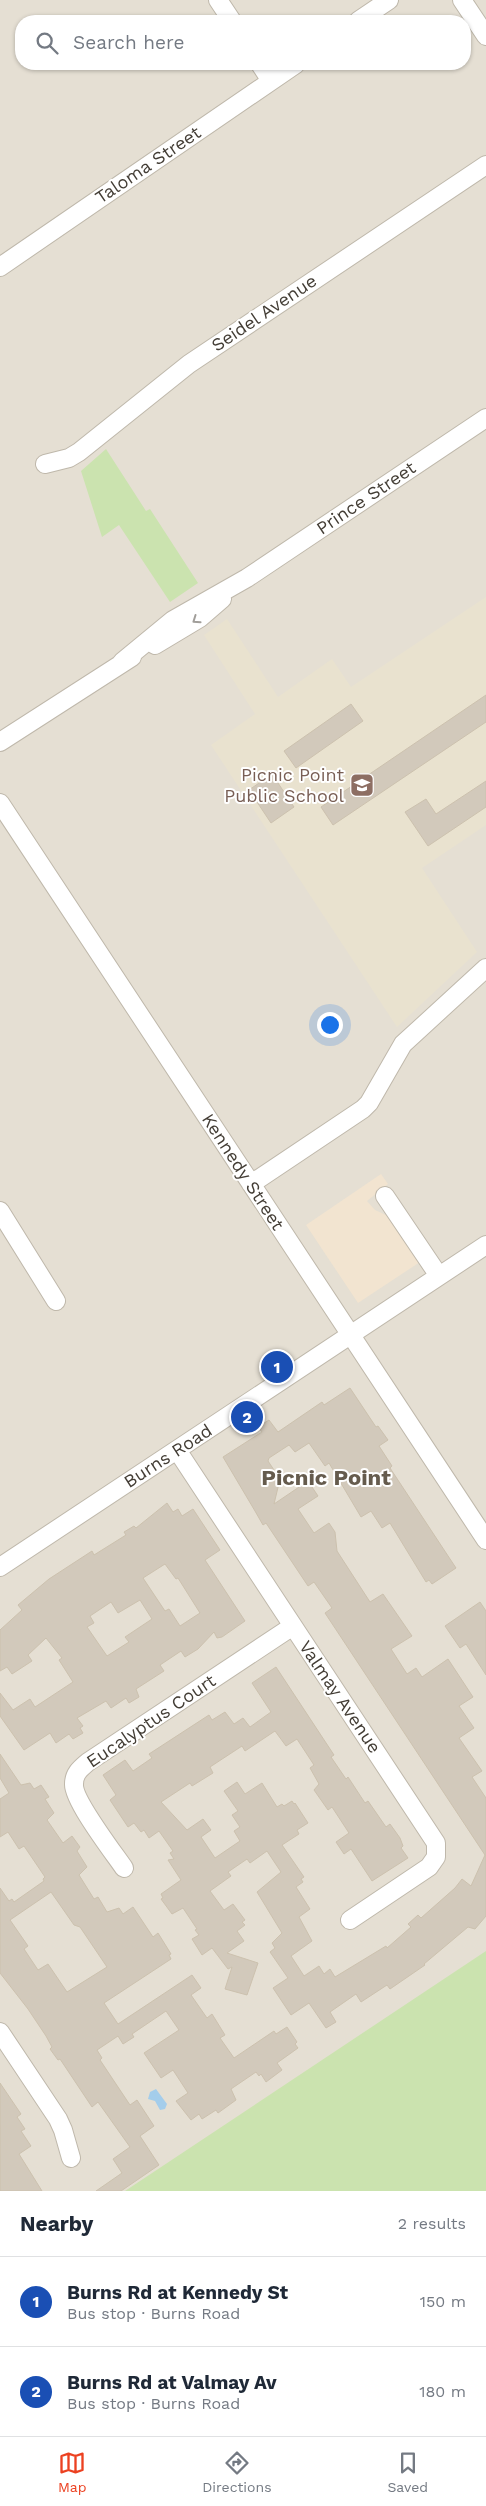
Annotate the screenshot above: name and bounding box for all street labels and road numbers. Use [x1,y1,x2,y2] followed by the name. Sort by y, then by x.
[91,121,205,208] street label: Taloma Street
[207,270,320,356] street label: Seidel Avenue
[312,456,420,538] street label: Prince Street
[198,1110,289,1234] street label: Kennedy Street
[120,1419,216,1492] street label: Burns Road
[295,1637,386,1757] street label: Valmay Avenue
[82,1669,220,1771] street label: Eucalyptus Court

